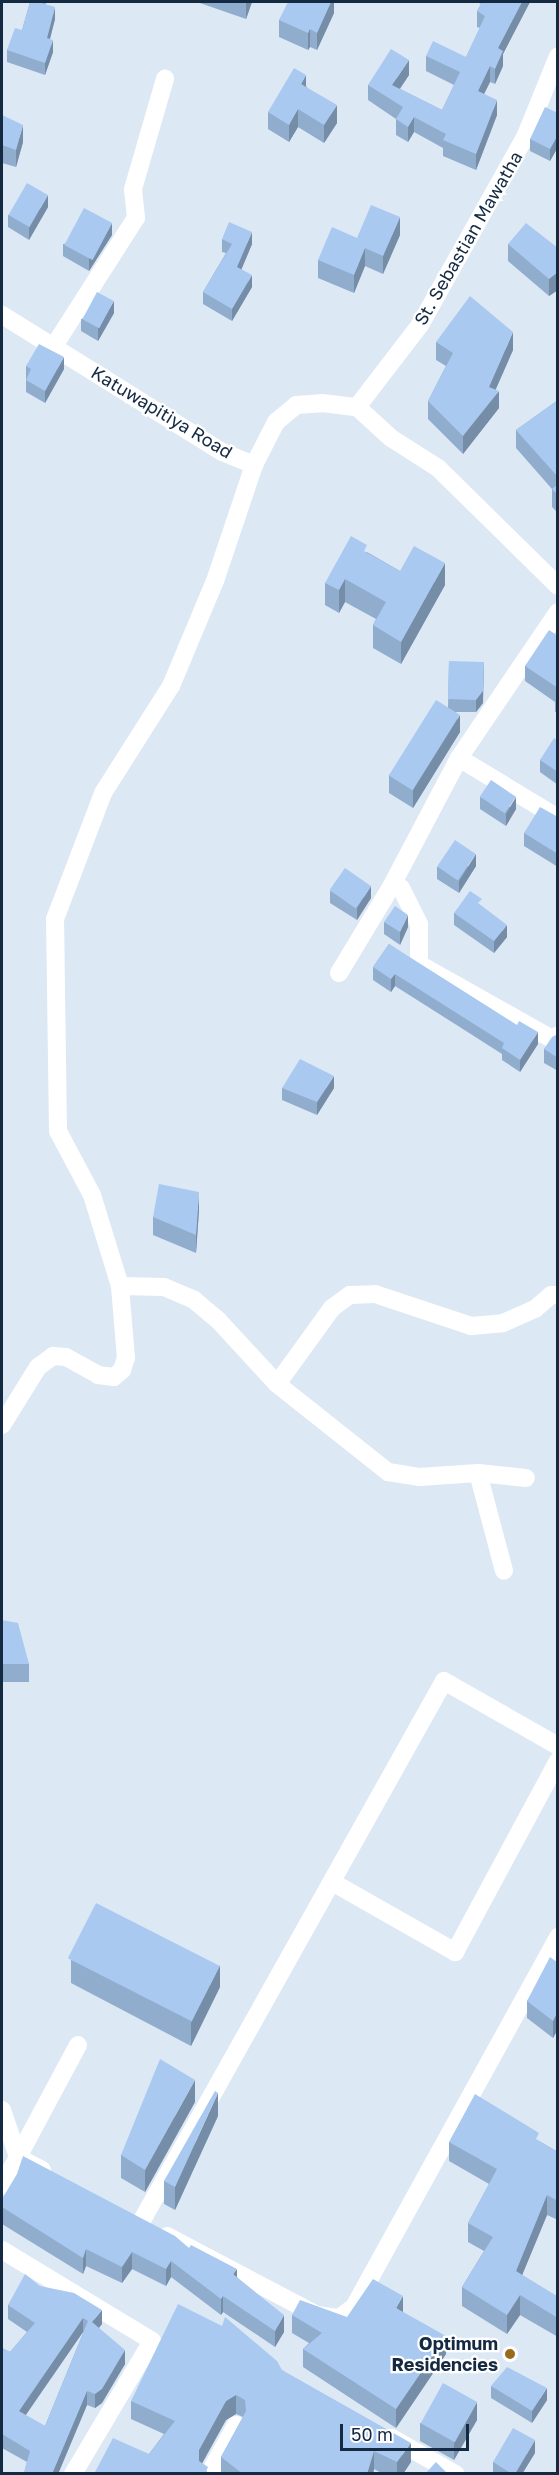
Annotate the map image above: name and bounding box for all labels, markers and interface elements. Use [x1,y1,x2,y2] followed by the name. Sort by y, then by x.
[409,147,527,329] street label: St. Sebastian Mawatha
[87,361,237,463] street label: Katuwapitiya Road
[392,2333,498,2376] place label: Optimum Residencies
[503,2347,517,2361] marker: Optimum Residencies
[343,2412,472,2450] scale bar
[351,2423,393,2445] text: 50 m

